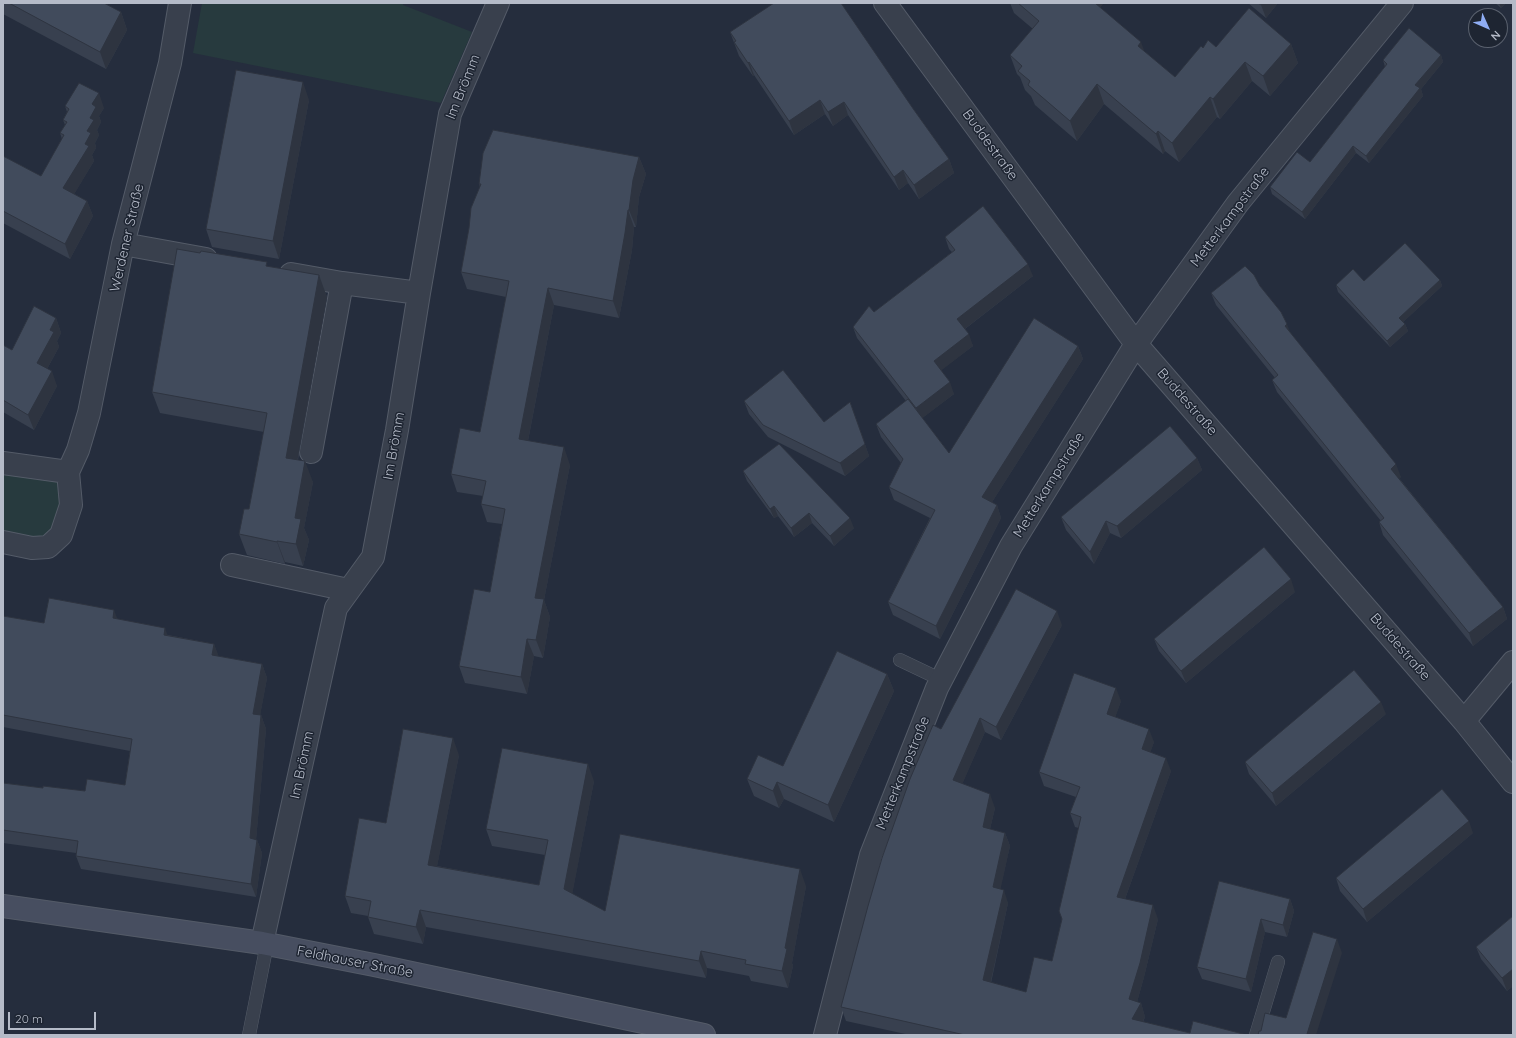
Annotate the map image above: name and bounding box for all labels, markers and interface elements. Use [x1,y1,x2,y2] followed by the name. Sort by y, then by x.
[1468,8,1508,48] north arrow
[1488,28,1504,44] text: N
[442,52,484,122] street label: Im Brömm
[959,106,1021,184] street label: Buddestraße
[1187,164,1273,270] street label: Metterkampstraße
[106,182,148,294] street label: Werdener Straße
[1153,365,1221,439] street label: Buddestraße
[380,411,408,481] street label: Im Brömm
[1010,429,1088,541] street label: Metterkampstraße
[1366,610,1434,684] street label: Buddestraße
[873,714,933,832] street label: Metterkampstraße
[287,730,317,800] street label: Im Brömm
[296,943,414,981] street label: Feldhauser Straße
[10,1004,98,1030] scale bar
[15,1011,43,1026] text: 20 m

